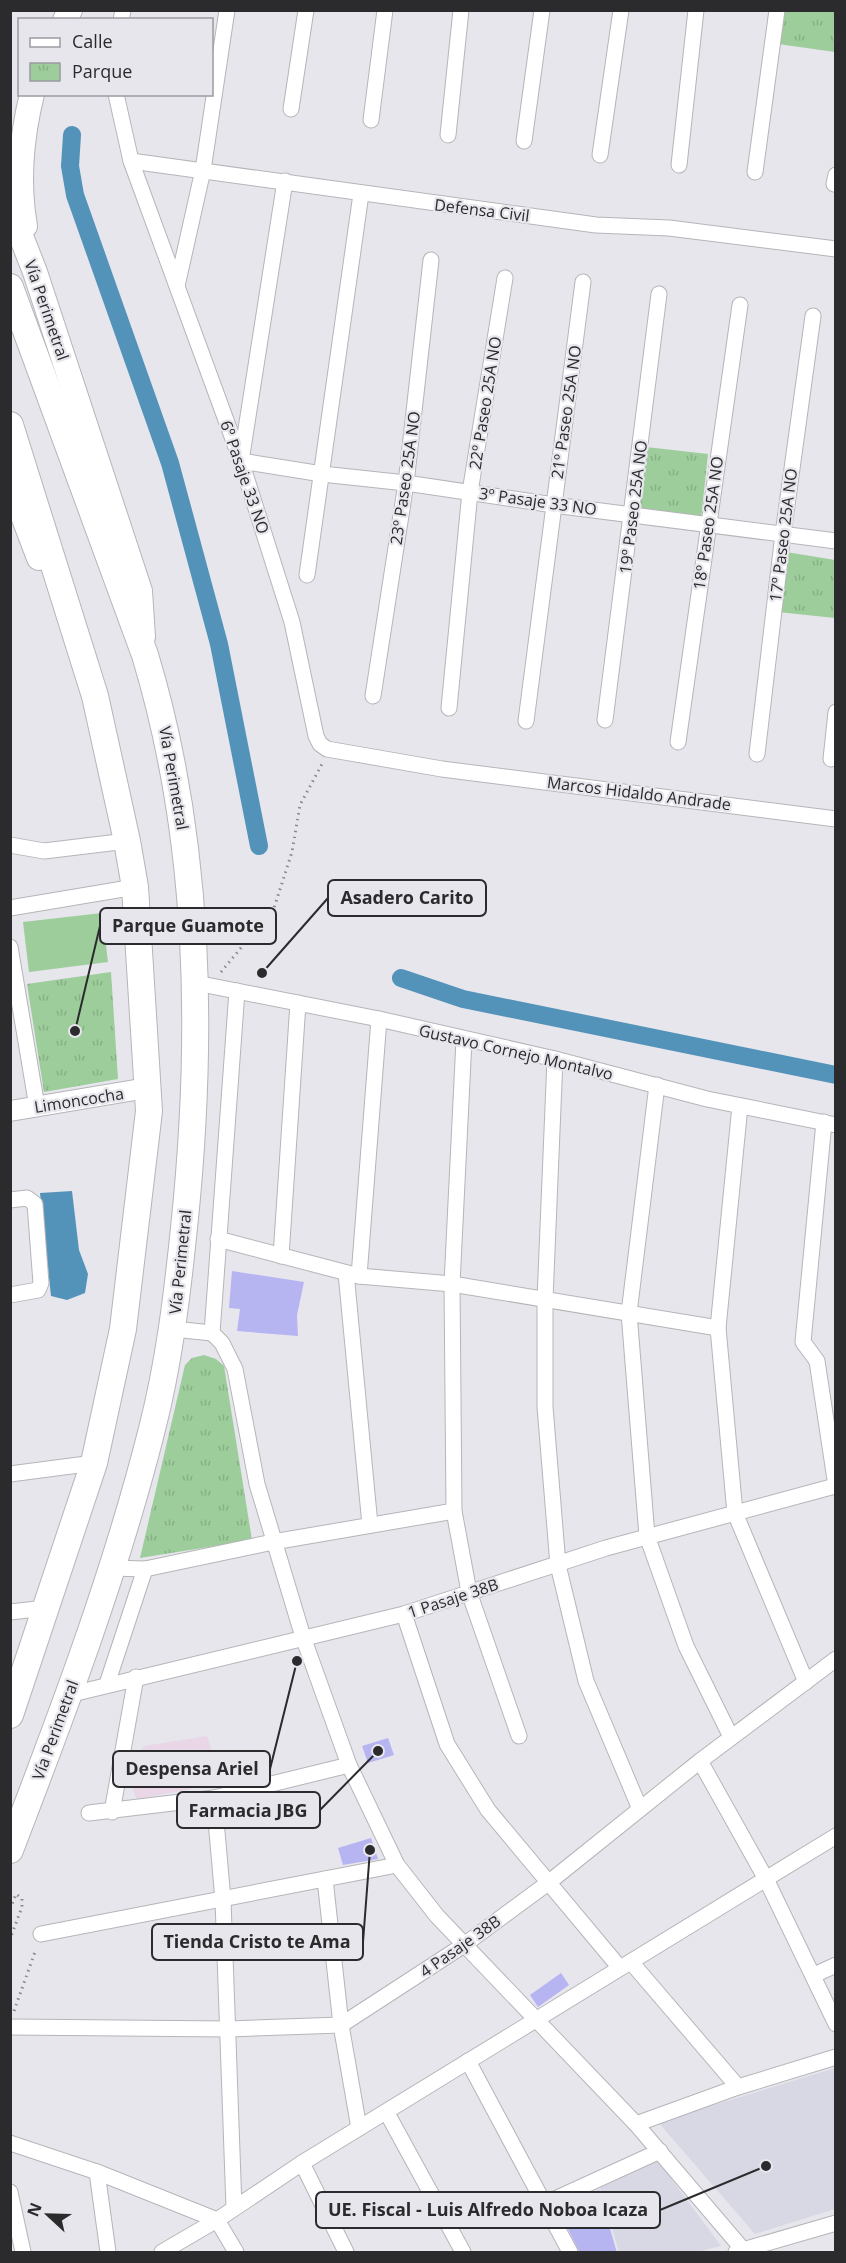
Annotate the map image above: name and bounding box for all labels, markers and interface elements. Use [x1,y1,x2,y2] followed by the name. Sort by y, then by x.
[18,18,213,96] legend
[72,29,113,53] text: Calle
[72,59,132,83] text: Parque
[433,193,531,227] street label: Defensa Civil
[20,257,74,363] street label: Vía Perimetral
[464,335,506,471] street label: 22º Paseo 25A NO
[546,344,586,480] street label: 21º Paseo 25A NO
[385,410,425,546] street label: 23º Paseo 25A NO
[215,417,275,537] street label: 6º Pasaje 33 NO
[614,439,652,575] street label: 19º Paseo 25A NO
[688,455,728,591] street label: 18º Paseo 25A NO
[764,467,802,603] street label: 17º Paseo 25A NO
[478,482,598,520] street label: 3º Pasaje 33 NO
[154,724,194,832] street label: Vía Perimetral
[546,771,732,815] street label: Marcos Hidaldo Andrade
[328,880,486,916] callout: Asadero Carito
[340,885,474,909] text: Asadero Carito
[100,908,276,944] callout: Parque Guamote
[112,913,264,937] text: Parque Guamote
[417,1019,615,1085] street label: Gustavo Cornejo Montalvo
[33,1082,125,1118] street label: Limoncocha
[164,1209,196,1315] street label: Vía Perimetral
[405,1573,501,1623] street label: 1 Pasaje 38B
[27,1677,83,1783] street label: Vía Perimetral
[113,1751,270,1787] callout: Despensa Ariel
[125,1756,259,1780] text: Despensa Ariel
[177,1792,320,1828] callout: Farmacia JBG
[189,1798,307,1822] text: Farmacia JBG
[415,1910,505,1982] street label: 4 Pasaje 38B
[152,1924,363,1960] callout: Tienda Cristo te Ama
[163,1929,351,1953] text: Tienda Cristo te Ama
[18,2185,78,2245] north arrow
[316,2192,660,2228] callout: UE. Fiscal - Luis Alfredo Noboa Icaza
[328,2197,648,2221] text: UE. Fiscal - Luis Alfredo Noboa Icaza
[21,2199,47,2220] text: N

